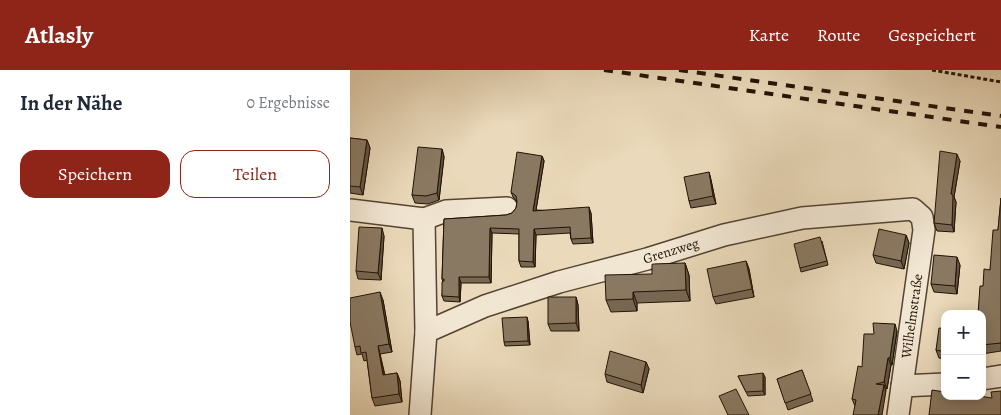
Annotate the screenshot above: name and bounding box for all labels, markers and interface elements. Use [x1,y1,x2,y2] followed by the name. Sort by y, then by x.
[25,19,93,51] text: Atlasly
[749,23,789,47] text: Karte
[817,23,860,47] text: Route
[888,23,976,47] text: Gespeichert
[20,89,122,117] text: In der Nähe
[247,92,330,114] text: 0 Ergebnisse
[20,150,170,198] button: Speichern
[180,150,330,198] button: Teilen
[641,234,701,268] street label: Grenzweg
[897,272,927,361] street label: Wilhelmstraße
[941,310,986,400] map controls
[941,310,986,355] button: +
[941,355,986,400] button: −

